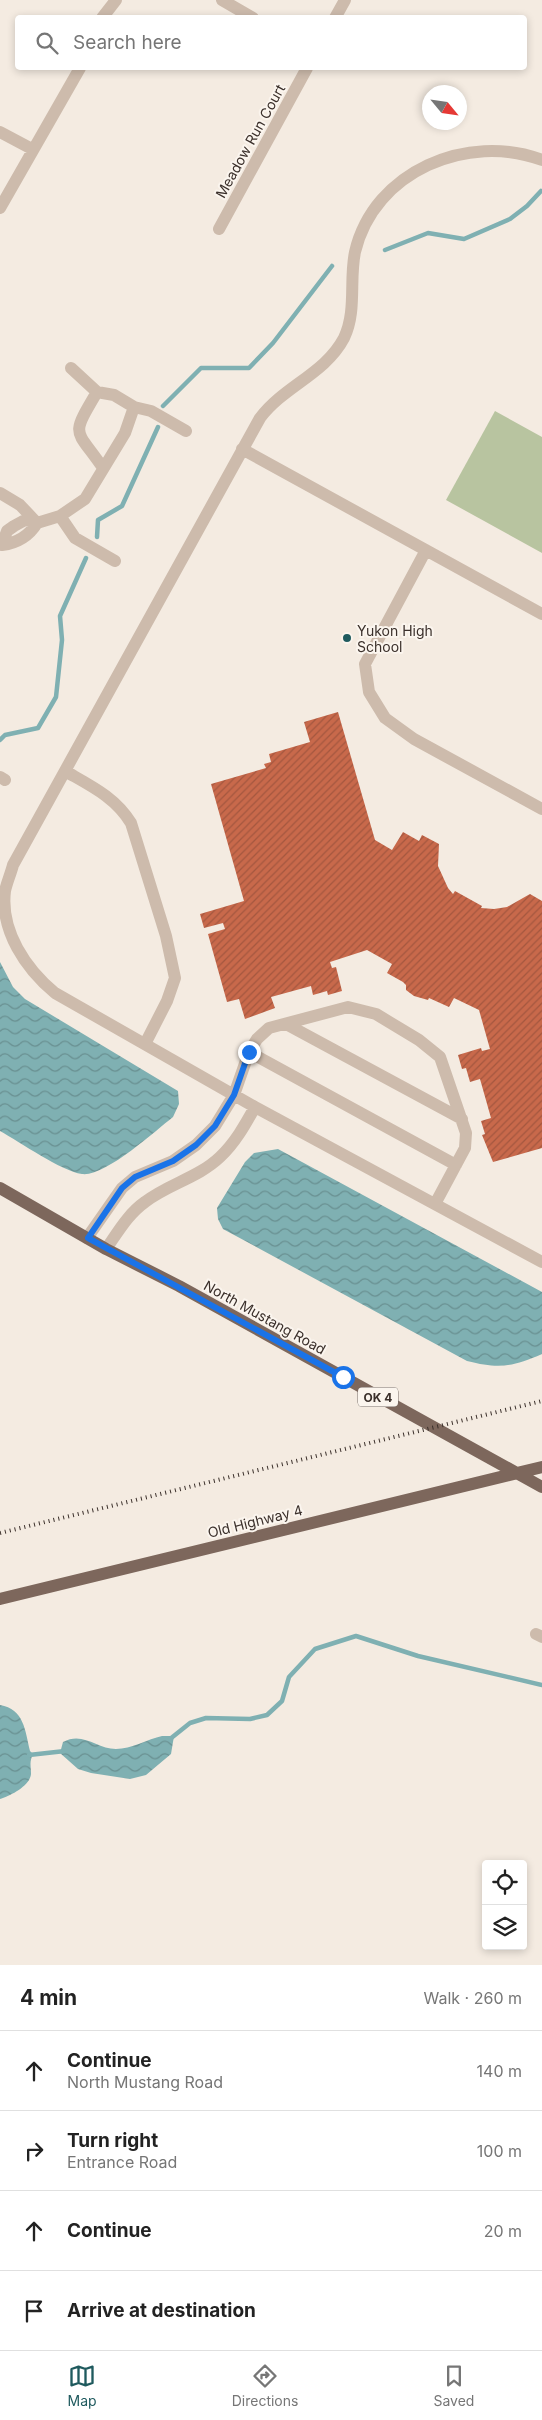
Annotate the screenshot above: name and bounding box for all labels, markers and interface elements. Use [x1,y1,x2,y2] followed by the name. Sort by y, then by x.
[15,15,527,70] search box
[33,29,61,57] icon: search
[73,31,182,54] text: Search here
[212,81,289,201] street label: Meadow Run Court
[422,85,467,130] north arrow
[357,622,433,655] place label: Yukon High School
[341,632,353,644] marker: Yukon High School
[238,1041,261,1064] route end
[201,1276,329,1358] street label: North Mustang Road
[332,1366,355,1389] route start
[358,1388,398,1406] road number: OK 4
[206,1501,304,1541] street label: Old Highway 4
[482,1860,527,1950] map controls
[482,1860,527,1905] button: locate
[482,1905,527,1950] button: layers
[20,1985,77,2010] text: 4 min
[424,1988,522,2008] text: Walk · 260 m
[67,2049,152,2072] text: Continue
[20,2057,48,2085] icon: ahead
[477,2061,522,2081] text: 140 m
[67,2072,223,2092] text: North Mustang Road
[67,2129,158,2152] text: Turn right
[20,2137,48,2165] icon: right
[477,2141,522,2161] text: 100 m
[67,2152,177,2172] text: Entrance Road
[20,2217,48,2245] icon: ahead
[67,2219,152,2242] text: Continue
[484,2221,522,2241] text: 20 m
[20,2297,48,2325] icon: arrive
[67,2299,256,2322] text: Arrive at destination
[68,2362,97,2409] tab: Map
[232,2362,298,2409] tab: Directions
[433,2362,474,2409] tab: Saved

